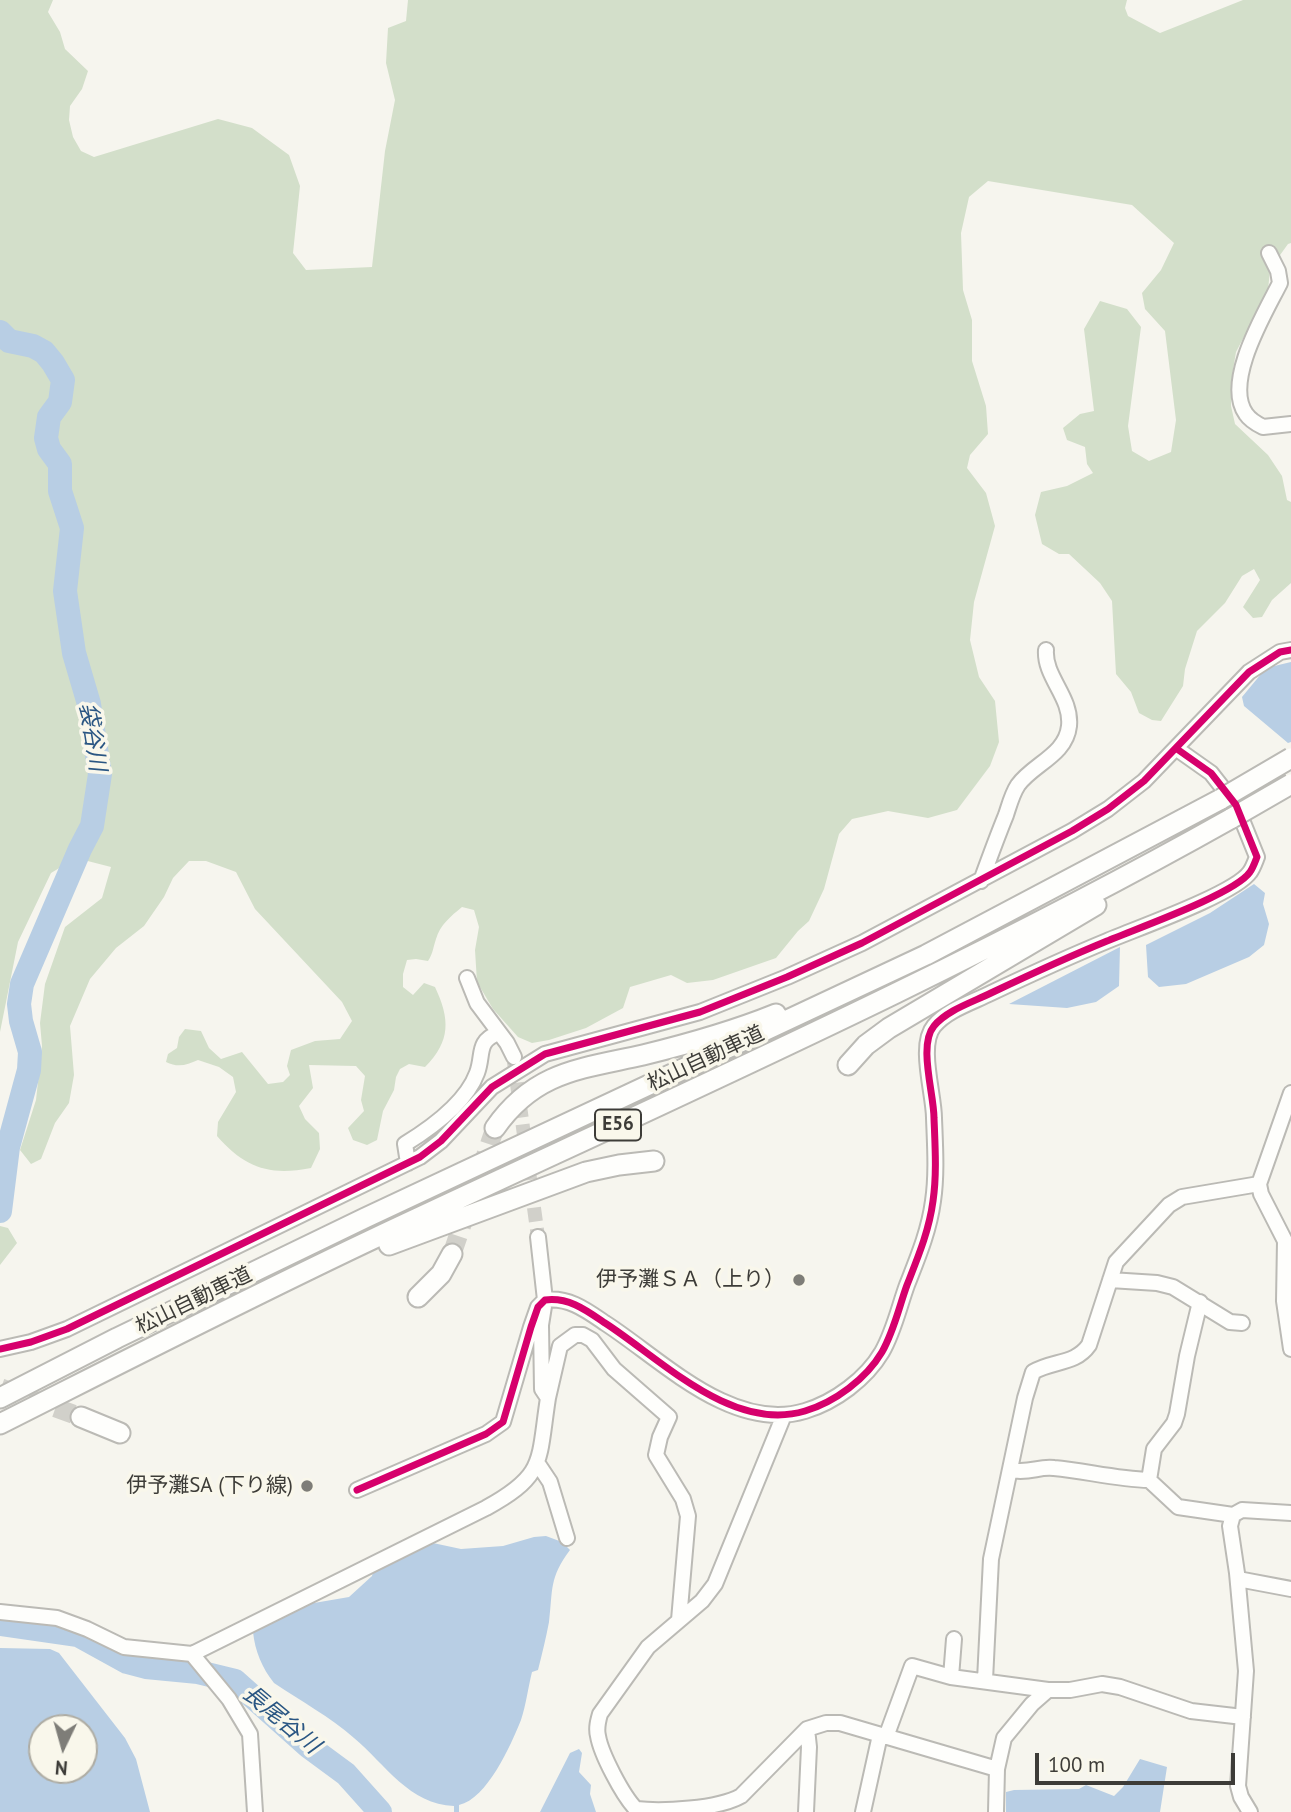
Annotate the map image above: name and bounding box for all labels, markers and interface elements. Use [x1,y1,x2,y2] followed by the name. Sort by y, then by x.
[73,701,111,773] water label: 袋谷川
[644,1021,768,1097] street label: 松山自動車道
[595,1110,641,1140] road number: E56
[132,1262,256,1340] street label: 松山自動車道
[596,1267,785,1293] place label: 伊予灘ＳＡ（上り）
[791,1272,807,1288] marker: 伊予灘ＳＡ（上り）
[126,1473,293,1499] place label: 伊予灘SA (下り線)
[299,1478,315,1494] marker: 伊予灘SA (下り線)
[237,1680,325,1760] water label: 長尾谷川
[28,1714,98,1784] north arrow
[1039,1738,1238,1782] scale bar
[1048,1751,1105,1778] text: 100 m
[54,1755,69,1780] text: N

